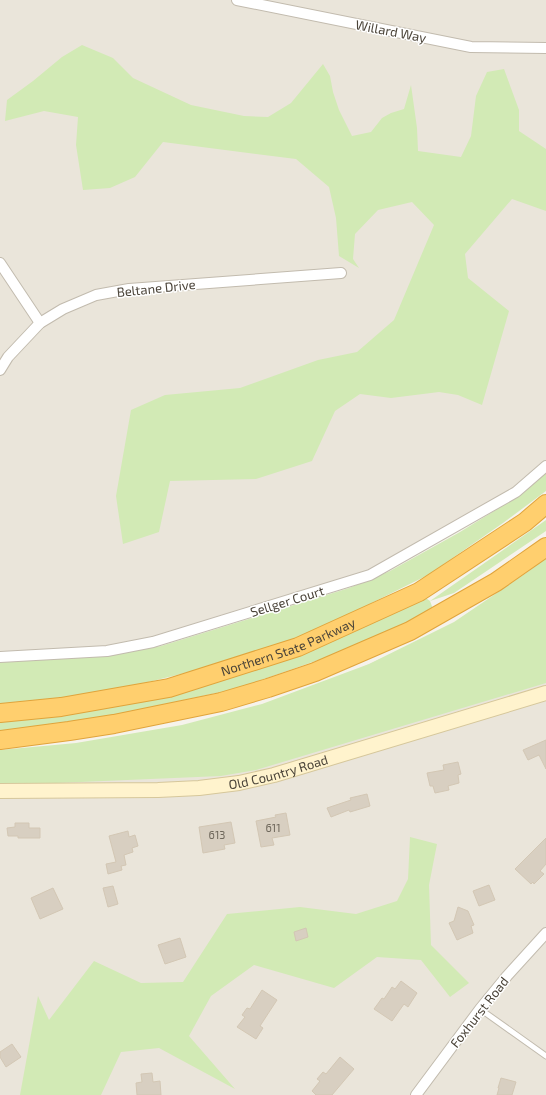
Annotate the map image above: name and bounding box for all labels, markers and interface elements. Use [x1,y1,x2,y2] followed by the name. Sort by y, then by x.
[354,16,428,46] street label: Willard Way
[116,276,196,300] street label: Beltane Drive
[248,582,326,620] street label: Sellger Court
[219,614,358,679] street label: Northern State Parkway
[228,751,330,792] street label: Old Country Road
[265,821,281,834] house number: 611
[209,828,225,841] house number: 613
[446,973,512,1051] street label: Foxhurst Road

